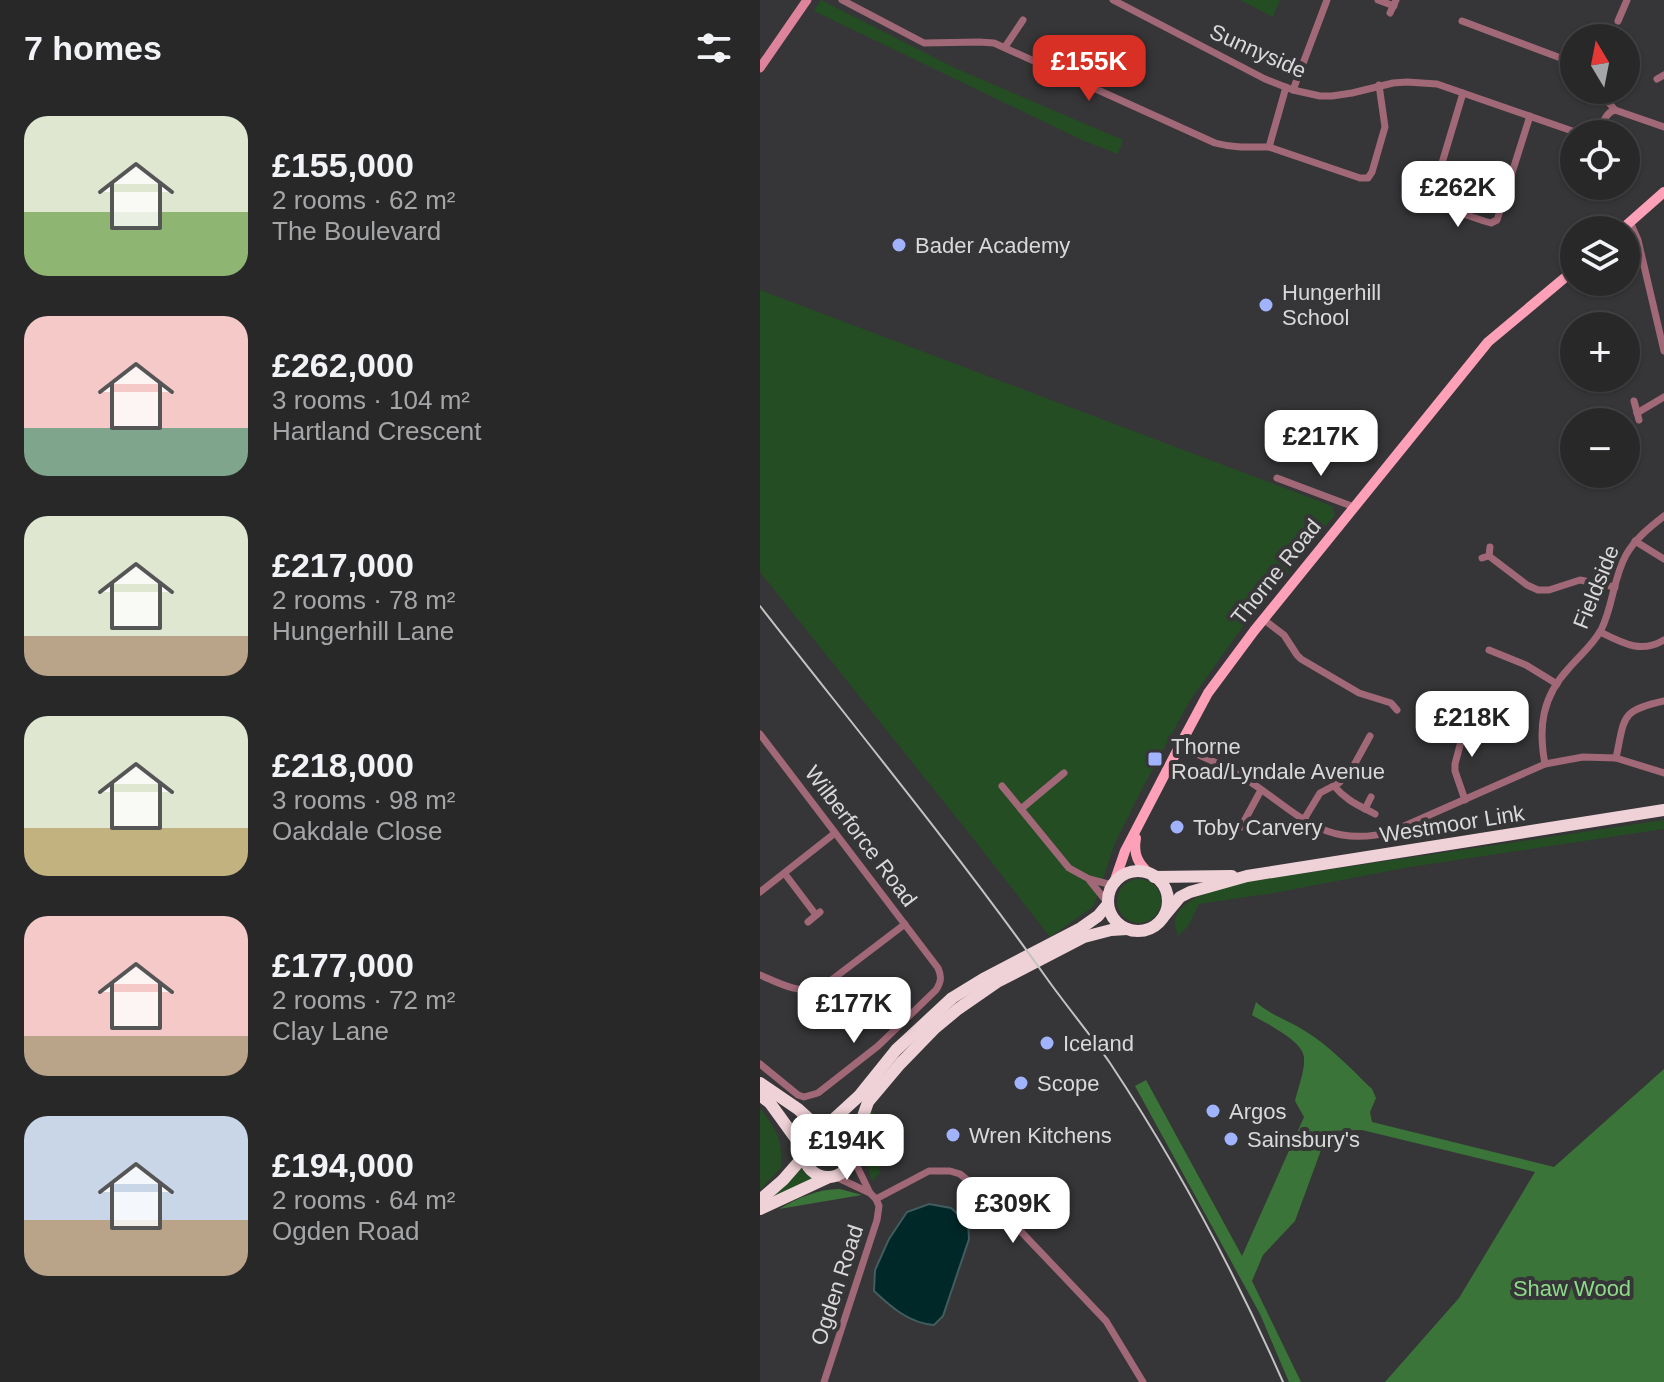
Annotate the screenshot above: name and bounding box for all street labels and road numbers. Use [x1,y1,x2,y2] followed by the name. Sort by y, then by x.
[1206,19,1310,83] street label: Sunnyside
[1226,514,1326,630] street label: Thorne Road
[1568,541,1624,633] street label: Fieldside
[800,761,922,911] street label: Wilberforce Road
[1378,800,1527,848] street label: Westmoor Link
[806,1222,868,1348] street label: Ogden Road

